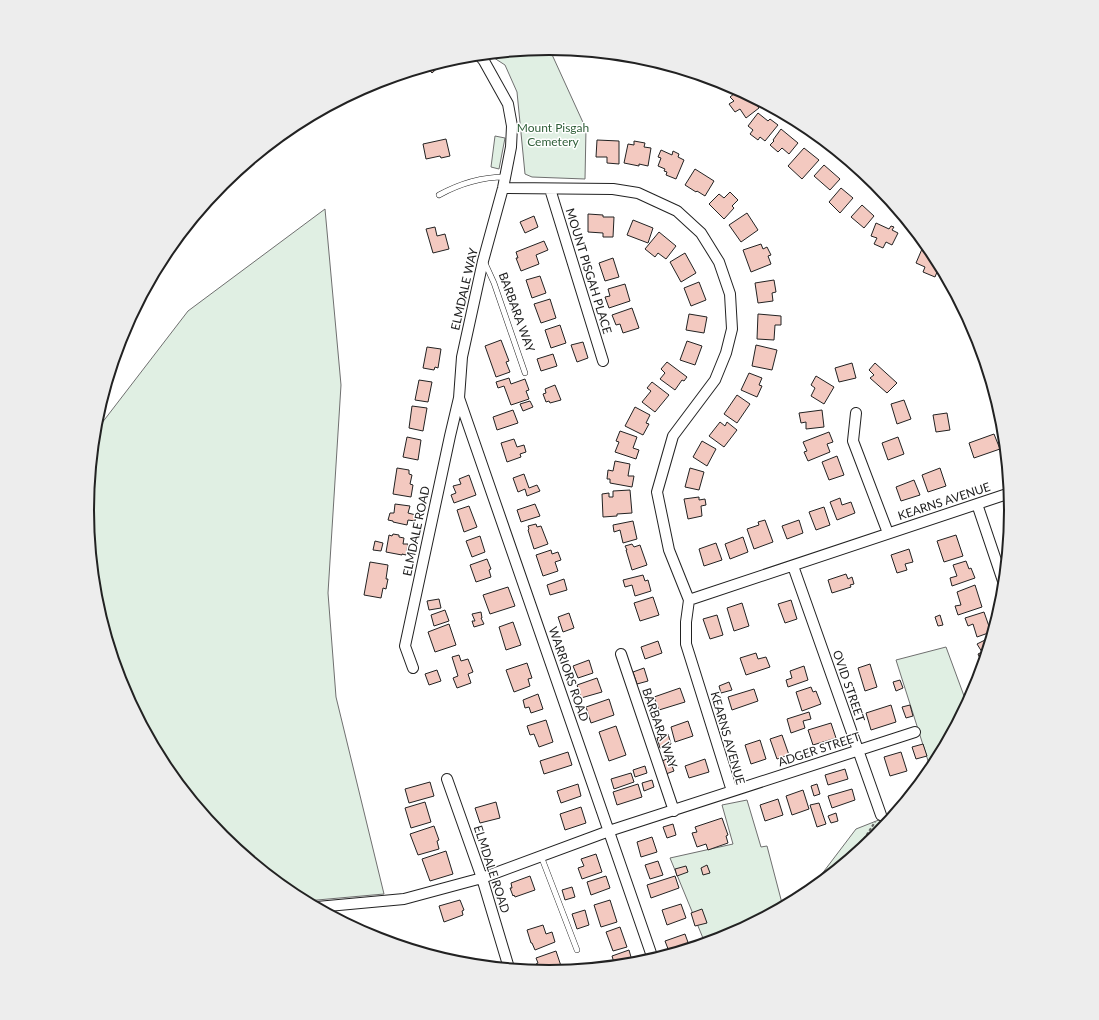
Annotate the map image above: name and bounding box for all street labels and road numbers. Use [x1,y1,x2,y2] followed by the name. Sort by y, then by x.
[563,206,615,336] street label: MOUNT PISGAH PLACE
[447,246,481,332] street label: ELMDALE WAY
[496,270,539,354] street label: BARBARA WAY
[896,479,992,523] street label: KEARNS AVENUE
[399,485,433,577] street label: ELMDALE ROAD
[546,625,592,723] street label: WARRIORS ROAD
[830,648,868,724] street label: OVID STREET
[639,686,681,771] street label: BARBARA WAY
[708,690,749,786] street label: KEARNS AVENUE
[776,729,862,769] street label: ADGER STREET
[471,823,513,915] street label: ELMDALE ROAD

